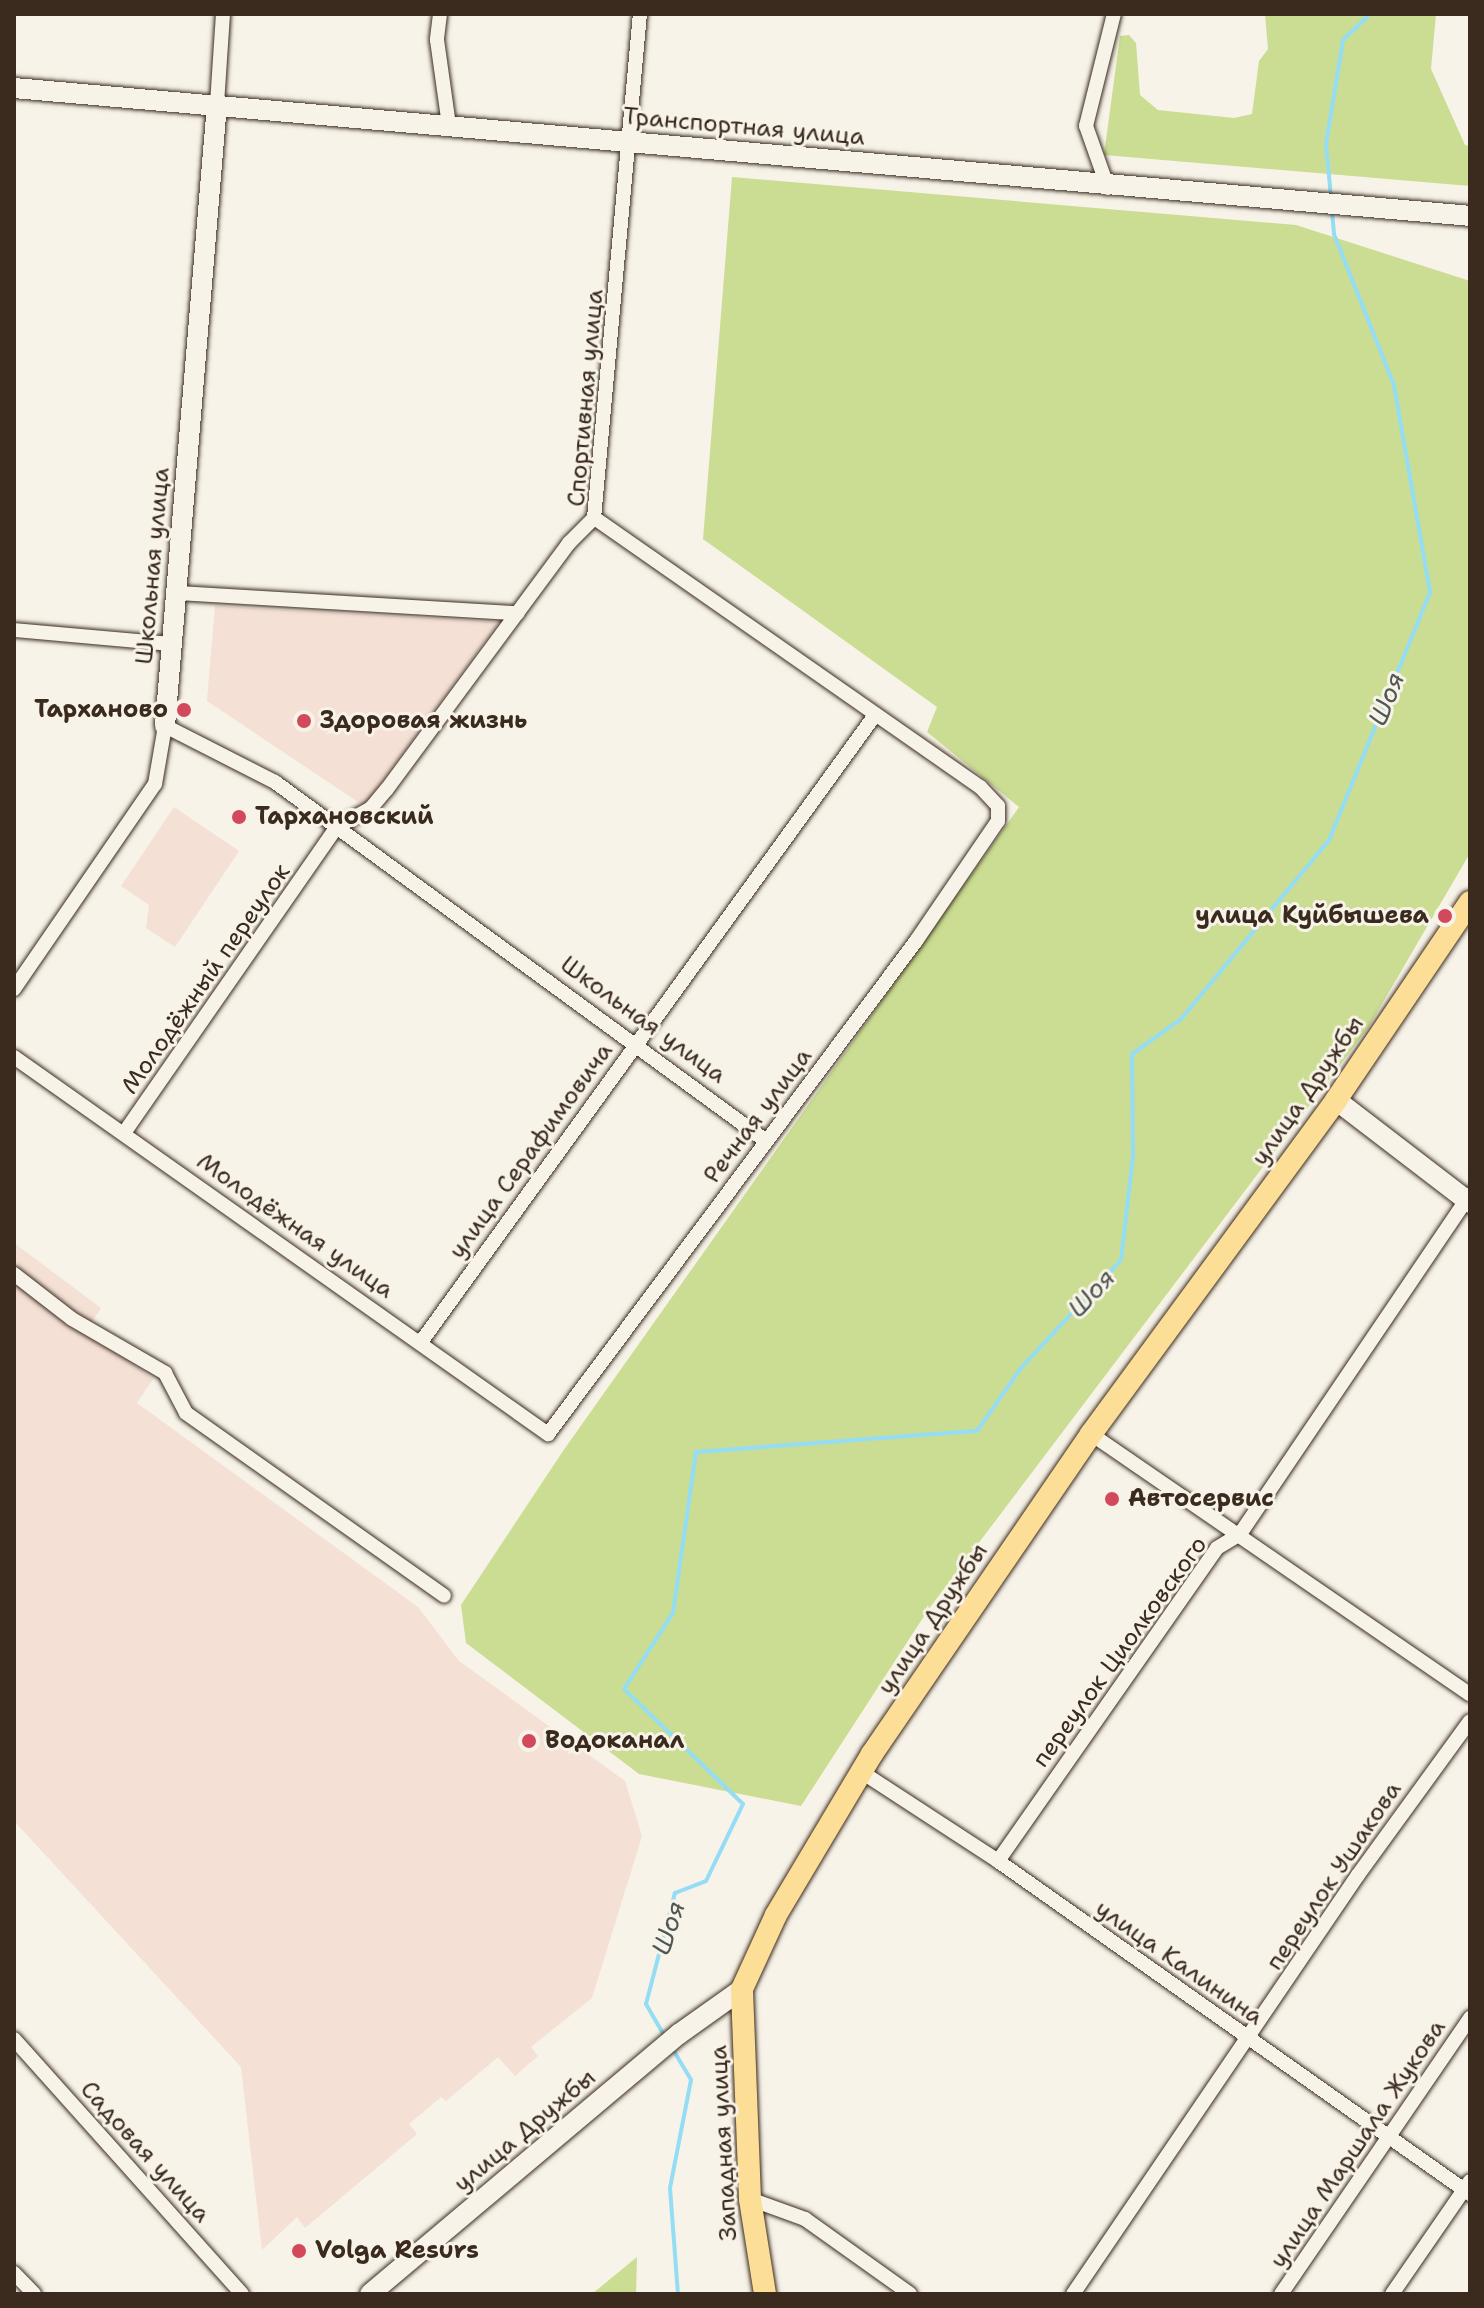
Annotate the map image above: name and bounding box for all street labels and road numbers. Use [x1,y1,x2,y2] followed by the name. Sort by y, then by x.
[622,102,866,152] street label: Транспортная улица
[562,288,610,508] street label: Спортивная улица
[130,466,176,666] street label: Школьная улица
[115,858,297,1100] street label: Молодёжный переулок
[555,950,731,1090] street label: Школьная улица
[1246,1011,1370,1171] street label: улица Дружбы
[443,1038,619,1264] street label: улица Серафимовича
[698,1043,818,1189] street label: Речная улица
[191,1147,399,1305] street label: Молодёжная улица
[1027,1531,1213,1773] street label: переулок Циолковского
[872,1538,994,1700] street label: улица Дружбы
[1260,1776,1408,1976] street label: переулок Ушакова
[1090,1894,1268,2032] street label: улица Калинина
[1264,2014,1452,2274] street label: улица Маршала Жукова
[704,2044,744,2242] street label: Западная улица
[448,2063,602,2199] street label: улица Дружбы
[74,2075,216,2229] street label: Садовая улица

